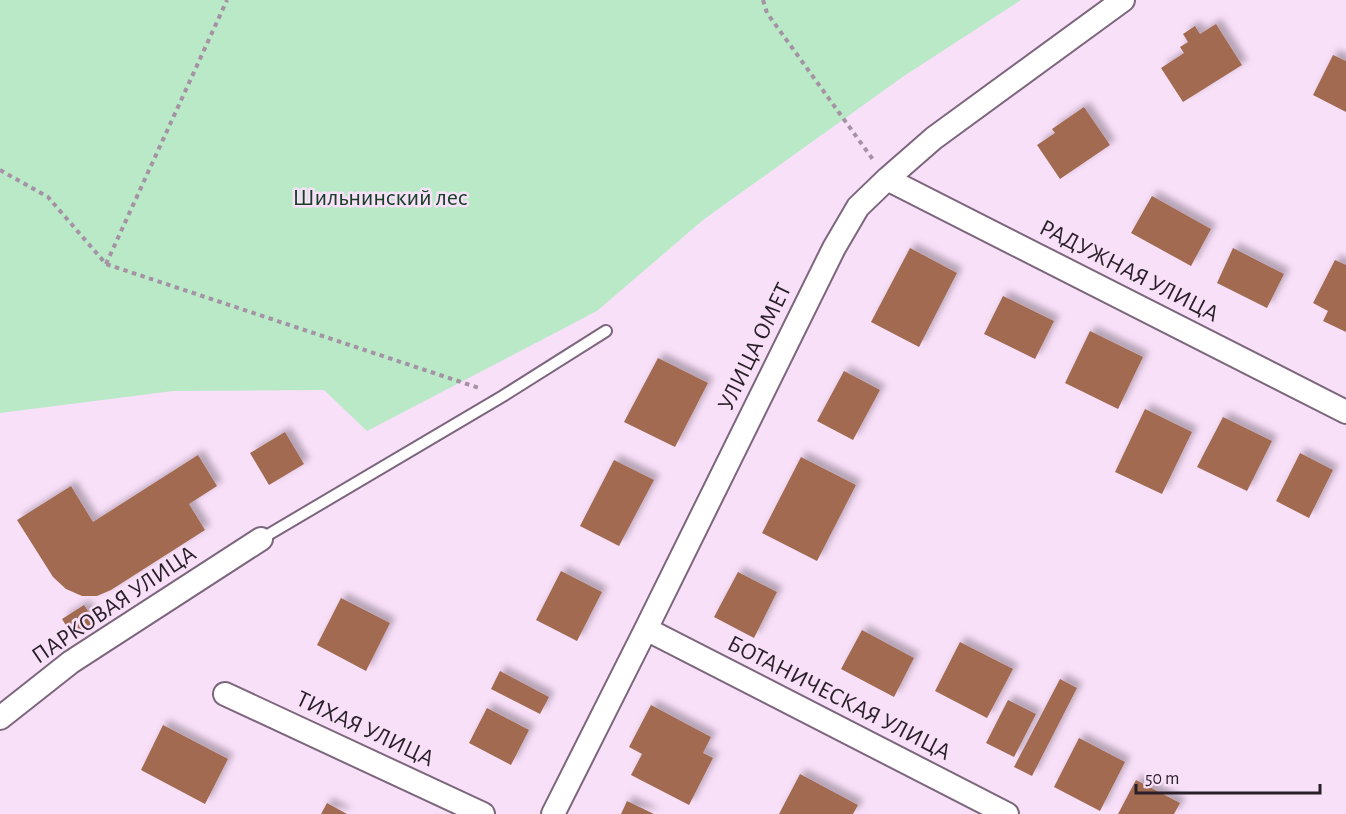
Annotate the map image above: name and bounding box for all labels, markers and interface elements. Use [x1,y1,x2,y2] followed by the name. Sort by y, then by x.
[292,186,468,210] park label: Шильнинский лес
[1036,215,1222,327] street label: РАДУЖНАЯ УЛИЦА
[714,279,796,414] street label: УЛИЦА ОМЕТ
[28,541,200,669] street label: ПАРКОВАЯ УЛИЦА
[723,631,955,765] street label: БОТАНИЧЕСКАЯ УЛИЦА
[293,687,437,771] street label: ТИХАЯ УЛИЦА
[1136,757,1320,795] scale bar
[1145,770,1179,788] text: 50 m

